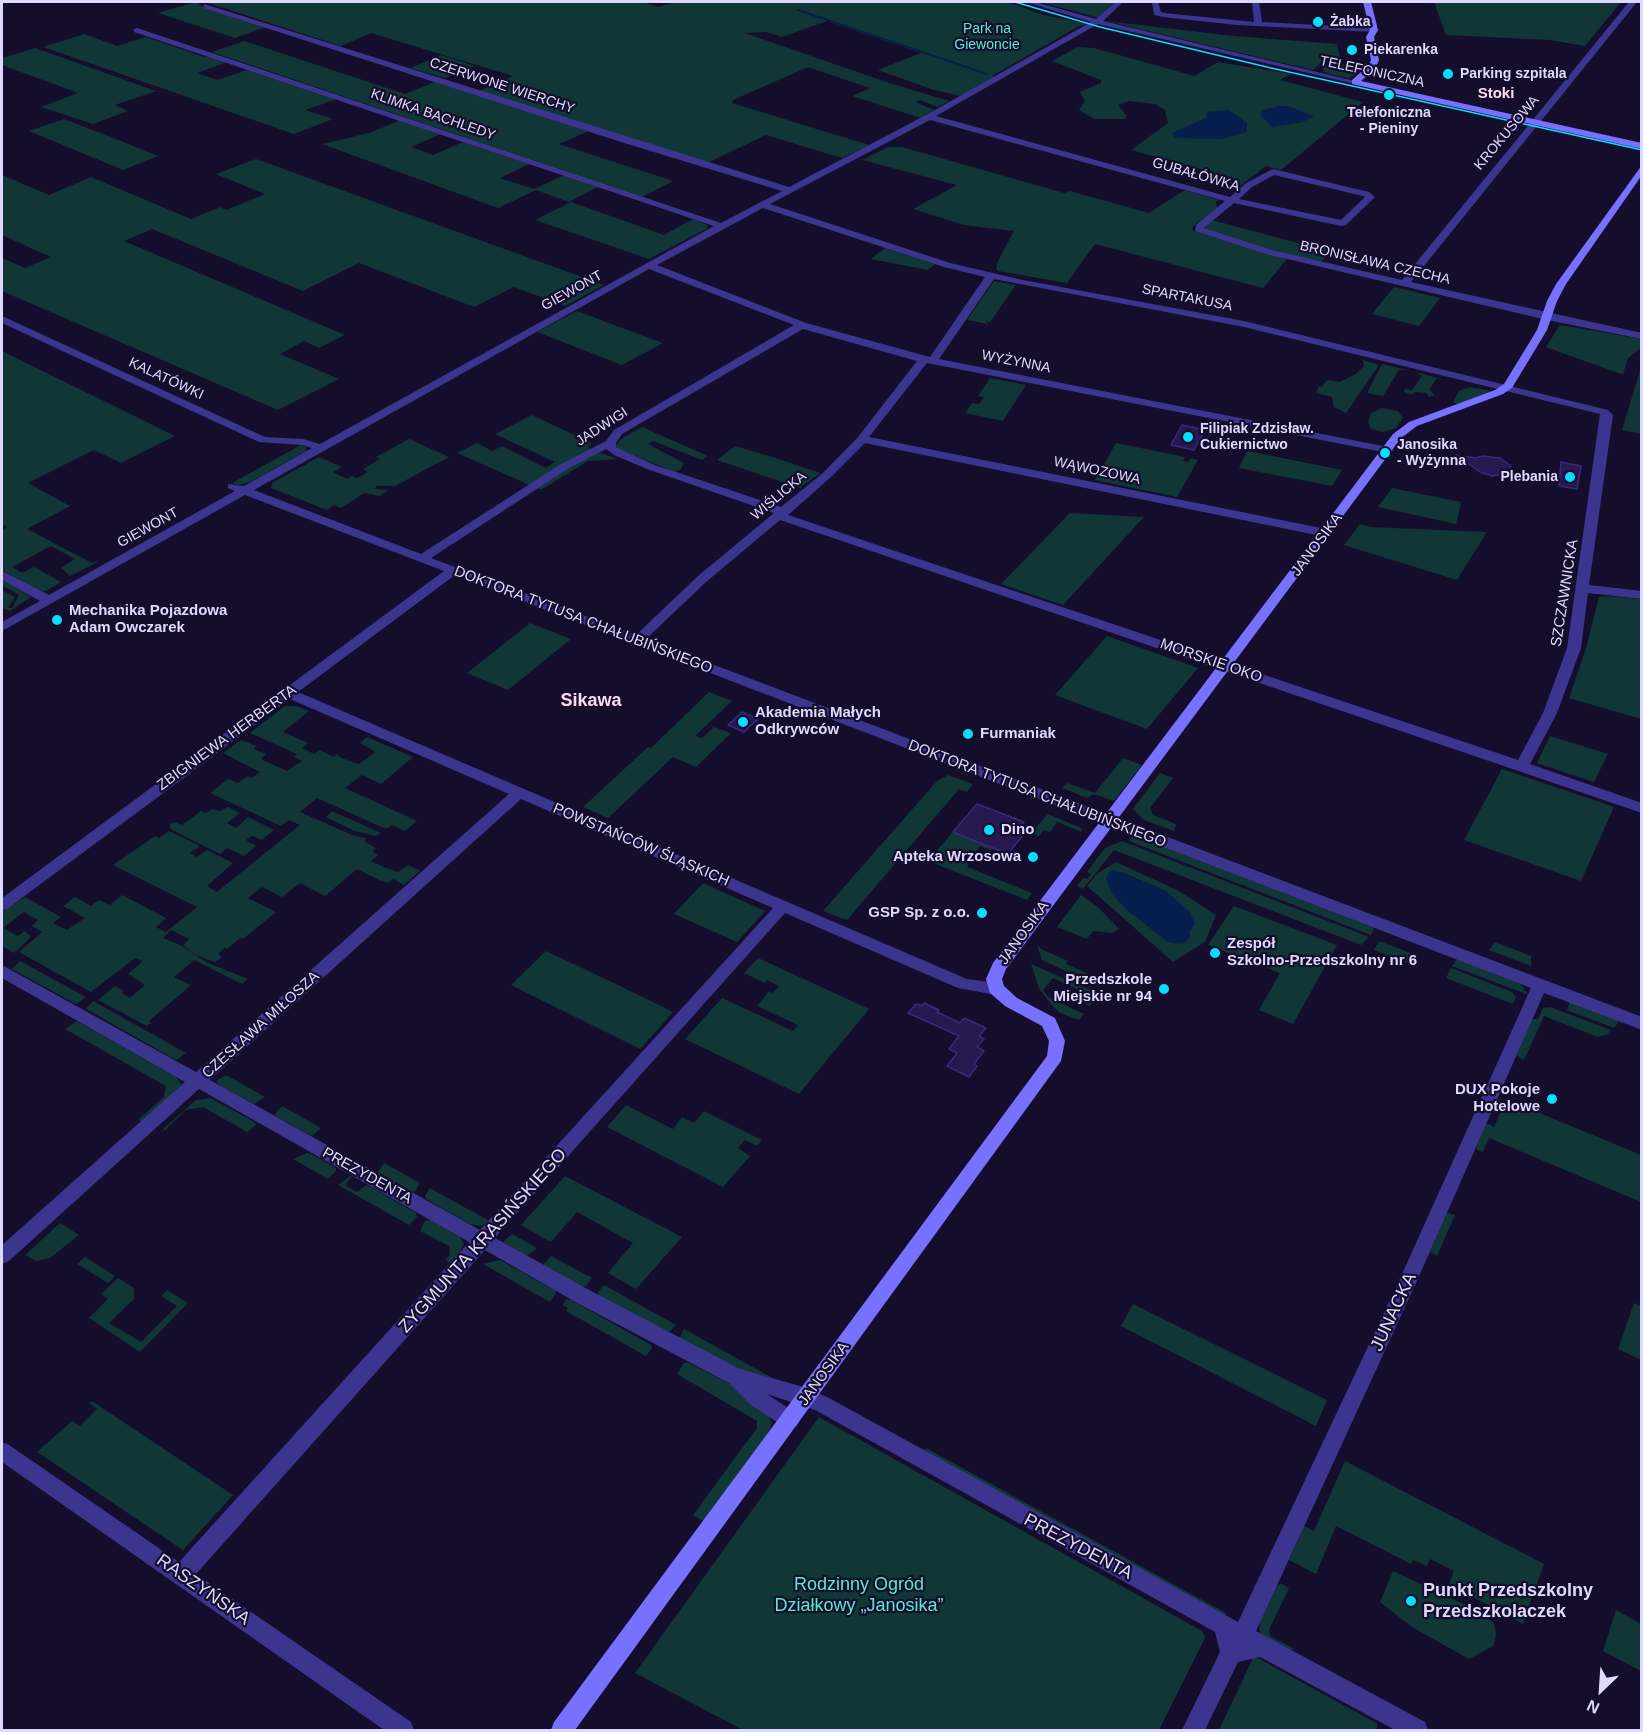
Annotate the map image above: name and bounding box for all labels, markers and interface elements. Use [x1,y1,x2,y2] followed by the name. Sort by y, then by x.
[1330,14,1370,30] place label: Żabka
[1311,15,1325,29] marker: Żabka
[954,21,1020,54] park label: Park na Giewoncie
[1364,42,1438,58] place label: Piekarenka
[1345,43,1359,57] marker: Piekarenka
[1318,53,1426,91] street label: TELEFONICZNA
[427,55,577,117] street label: CZERWONE WIERCHY
[1460,66,1567,82] place label: Parking szpitala
[1441,67,1455,81] marker: Parking szpitala
[1478,85,1514,103] district label: Stoki
[368,86,498,144] street label: KLIMKA BACHLEDY
[1382,88,1396,102] marker: Telefoniczna - Pieniny
[1471,92,1543,174] street label: KROKUSOWA
[1347,105,1431,138] place label: Telefoniczna - Pieniny
[1150,154,1242,196] street label: GUBAŁÓWKA
[1298,238,1452,288] street label: BRONISŁAWA CZECHA
[539,267,605,315] street label: GIEWONT
[1140,281,1234,315] street label: SPARTAKUSA
[980,347,1052,377] street label: WYŻYNNA
[126,354,206,404] street label: KALATÓWKI
[573,404,631,450] street label: JADWIGI
[1200,421,1314,454] place label: Filipiak Zdzisław. Cukiernictwo
[1181,430,1195,444] marker: Filipiak Zdzisław. Cukiernictwo
[1397,437,1466,470] place label: Janosika - Wyżynna
[1378,446,1392,460] marker: Janosika - Wyżynna
[1052,454,1142,488] street label: WĄWOZOWA
[748,468,810,524] street label: WIŚLICKA
[1500,469,1558,485] place label: Plebania
[1563,470,1577,484] marker: Plebania
[115,504,181,552] street label: GIEWONT
[1287,510,1347,580] street label: JANOSIKA
[1548,538,1582,648] street label: SZCZAWNICKA
[452,562,714,678] street label: DOKTORA TYTUSA CHAŁUBIŃSKIEGO
[69,602,227,637] place label: Mechanika Pojazdowa Adam Owczarek
[50,613,64,627] marker: Mechanika Pojazdowa Adam Owczarek
[1158,635,1264,687] street label: MORSKIE OKO
[154,681,300,795] street label: ZBIGNIEWA HERBERTA
[560,690,622,712] district label: Sikawa
[755,704,881,739] place label: Akademia Małych Odkrywców
[736,715,750,729] marker: Akademia Małych Odkrywców
[980,725,1056,743] place label: Furmaniak
[961,727,975,741] marker: Furmaniak
[906,736,1168,852] street label: DOKTORA TYTUSA CHAŁUBIŃSKIEGO
[550,800,732,890] street label: POWSTAŃCÓW ŚLĄSKICH
[1001,821,1034,839] place label: Dino
[982,823,996,837] marker: Dino
[893,848,1021,866] place label: Apteka Wrzosowa
[1026,850,1040,864] marker: Apteka Wrzosowa
[995,898,1053,968] street label: JANOSIKA
[868,904,970,922] place label: GSP Sp. z o.o.
[975,906,989,920] marker: GSP Sp. z o.o.
[1227,935,1417,970] place label: Zespół Szkolno-Przedszkolny nr 6
[1208,946,1222,960] marker: Zespół Szkolno-Przedszkolny nr 6
[199,968,323,1082] street label: CZESŁAWA MIŁOSZA
[1054,971,1152,1006] place label: Przedszkole Miejskie nr 94
[1157,982,1171,996] marker: Przedszkole Miejskie nr 94
[1455,1081,1540,1116] place label: DUX Pokoje Hotelowe
[1545,1092,1559,1106] marker: DUX Pokoje Hotelowe
[319,1144,415,1208] street label: PREZYDENTA
[394,1144,572,1338] street label: ZYGMUNTA KRASIŃSKIEGO
[1366,1269,1422,1355] street label: JUNACKA
[795,1339,853,1409] street label: JANOSIKA
[1020,1509,1136,1585] street label: PREZYDENTA
[152,1550,254,1630] street label: RASZYŃSKA
[774,1574,944,1616] park label: Rodzinny Ogród Działkowy „Janosika”
[1423,1580,1593,1622] place label: Punkt Przedszkolny Przedszkolaczek
[1404,1594,1418,1608] marker: Punkt Przedszkolny Przedszkolaczek
[1571,1660,1631,1720] north arrow
[1584,1697,1602,1717] text: N

